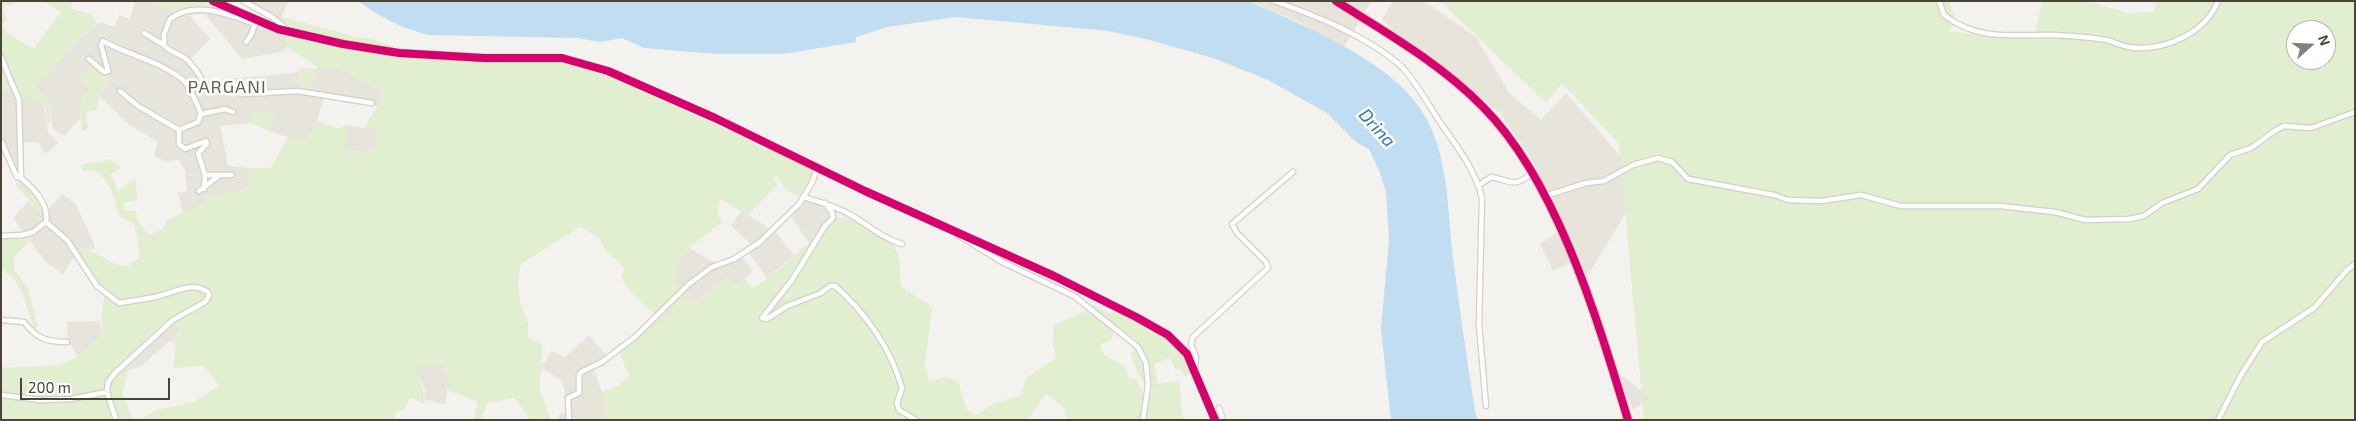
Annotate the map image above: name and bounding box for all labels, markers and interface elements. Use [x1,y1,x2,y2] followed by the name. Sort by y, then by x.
[2286,20,2336,70] north arrow
[2315,32,2334,48] text: N
[187,76,267,98] district label: PARGANI
[1354,104,1400,152] water label: Drina
[22,368,172,400] scale bar
[28,378,71,396] text: 200 m

